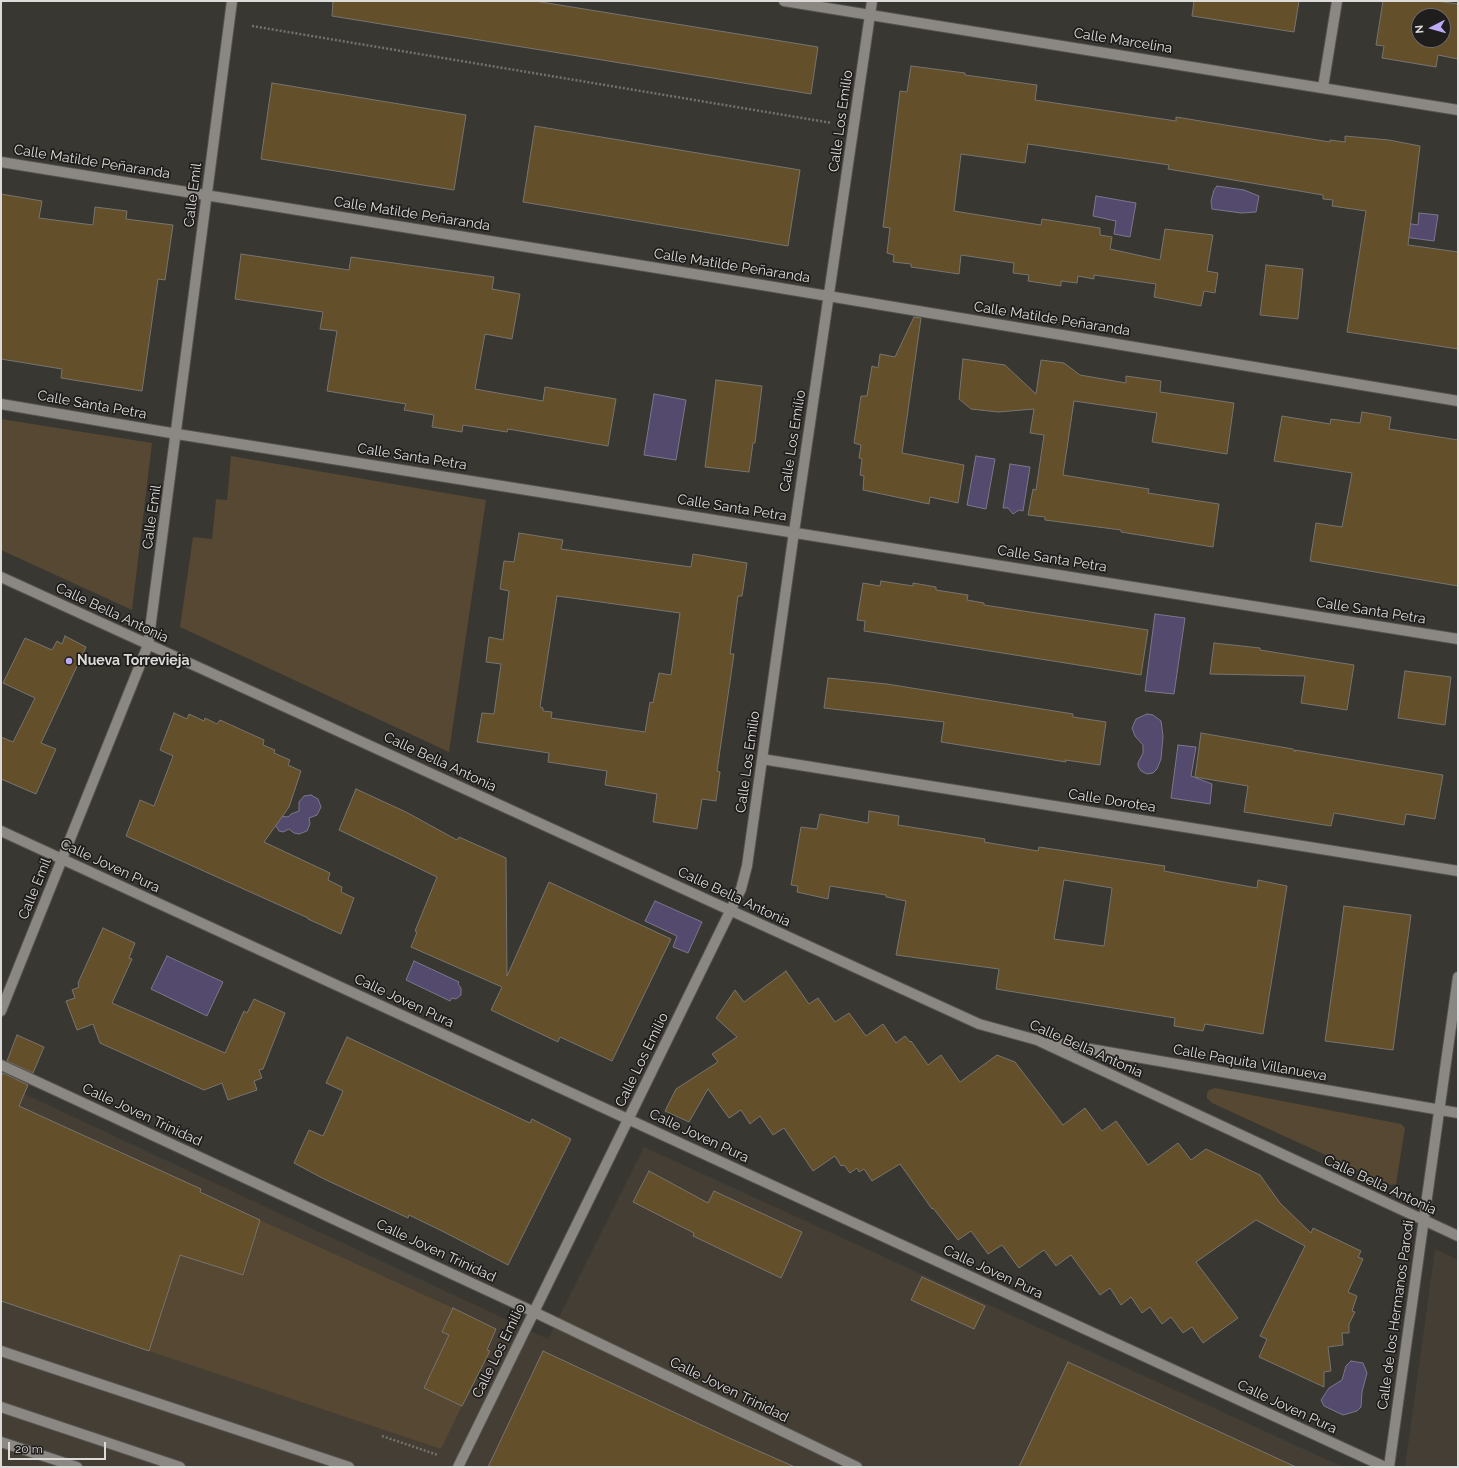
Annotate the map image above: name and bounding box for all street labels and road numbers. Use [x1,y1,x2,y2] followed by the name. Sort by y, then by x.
[1072,25,1174,57] street label: Calle Marcelina
[826,69,856,173] street label: Calle Los Emilio
[13,141,171,183] street label: Calle Matilde Peñaranda
[181,162,205,228] street label: Calle Emil
[333,193,491,235] street label: Calle Matilde Peñaranda
[653,245,811,287] street label: Calle Matilde Peñaranda
[973,298,1131,340] street label: Calle Matilde Peñaranda
[36,387,148,423] street label: Calle Santa Petra
[777,389,809,493] street label: Calle Los Emilio
[356,440,468,474] street label: Calle Santa Petra
[139,484,165,550] street label: Calle Emil
[676,491,788,525] street label: Calle Santa Petra
[996,542,1108,576] street label: Calle Santa Petra
[53,580,171,646] street label: Calle Bella Antonia
[1315,594,1427,628] street label: Calle Santa Petra
[733,710,763,814] street label: Calle Los Emilio
[381,729,499,795] street label: Calle Bella Antonia
[1067,786,1157,816] street label: Calle Dorotea
[57,836,163,896] street label: Calle Joven Pura
[15,856,55,922] street label: Calle Emil
[675,864,793,930] street label: Calle Bella Antonia
[351,971,457,1031] street label: Calle Joven Pura
[612,1010,672,1110] street label: Calle Los Emilio
[1027,1016,1145,1082] street label: Calle Bella Antonia
[1172,1041,1328,1085] street label: Calle Paquita Villanueva
[80,1080,204,1150] street label: Calle Joven Trinidad
[646,1106,752,1166] street label: Calle Joven Pura
[1321,1152,1439,1218] street label: Calle Bella Antonia
[374,1216,498,1286] street label: Calle Joven Trinidad
[1374,1219,1418,1411] street label: Calle de los Hermanos Parodi
[940,1242,1046,1302] street label: Calle Joven Pura
[469,1301,529,1401] street label: Calle Los Emilio
[667,1354,791,1426] street label: Calle Joven Trinidad
[1234,1377,1340,1437] street label: Calle Joven Pura

